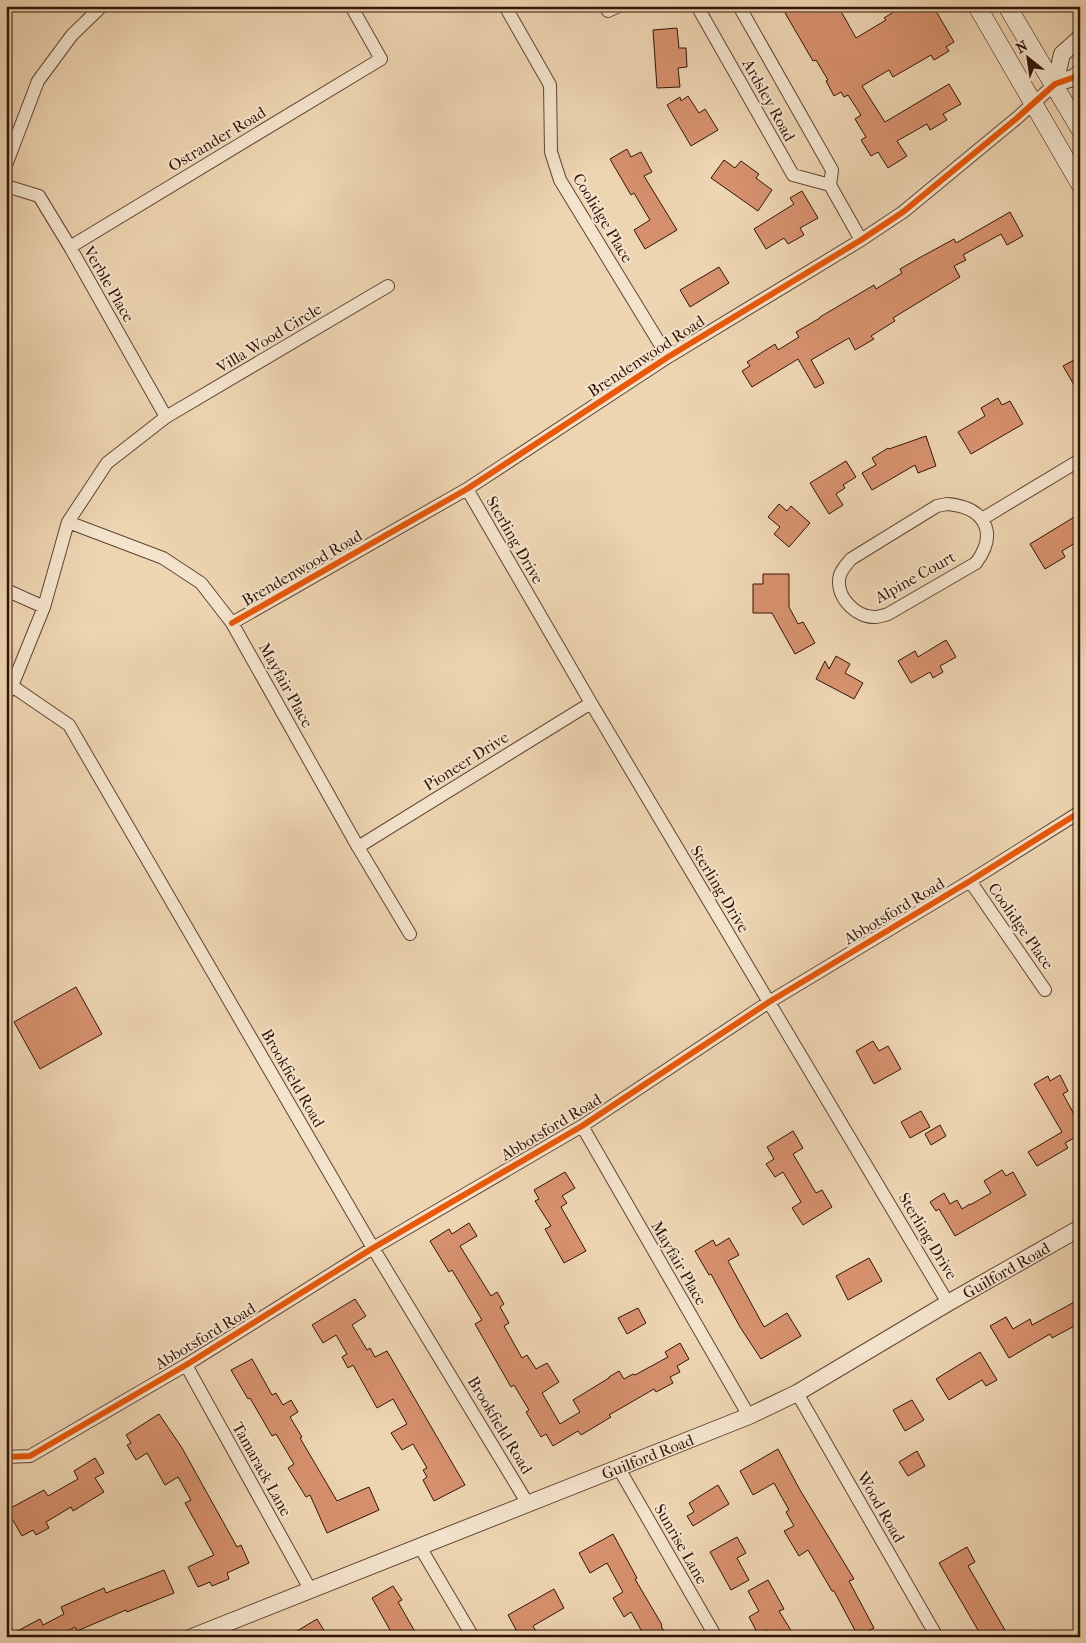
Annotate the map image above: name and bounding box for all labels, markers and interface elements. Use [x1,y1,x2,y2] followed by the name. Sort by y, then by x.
[1004,32,1054,82] north arrow
[1013,37,1031,57] text: N
[738,55,800,145] street label: Ardsley Road
[165,102,269,176] street label: Ostrander Road
[569,170,637,266] street label: Coolidge Place
[79,242,138,325] street label: Verble Place
[212,299,325,377] street label: Villa Wood Circle
[584,311,708,401] street label: Brendenwood Road
[482,493,548,587] street label: Sterling Drive
[239,526,366,610] street label: Brendenwood Road
[871,547,959,607] street label: Alpine Court
[255,639,317,731] street label: Mayfair Place
[420,727,512,795] street label: Pioneer Drive
[687,842,753,936] street label: Sterling Drive
[839,873,948,949] street label: Abbotsford Road
[984,879,1058,973] street label: Coolidge Place
[257,1025,329,1131] street label: Brookfield Road
[496,1089,605,1165] street label: Abbotsford Road
[895,1189,961,1283] street label: Sterling Drive
[647,1217,711,1309] street label: Mayfair Place
[959,1238,1053,1302] street label: Guilford Road
[150,1298,259,1374] street label: Abbotsford Road
[463,1373,537,1477] street label: Brookfield Road
[228,1419,296,1519] street label: Tamarack Lane
[599,1429,696,1483] street label: Guilford Road
[853,1467,909,1546] street label: Wood Road
[650,1500,712,1588] street label: Sunrise Lane

